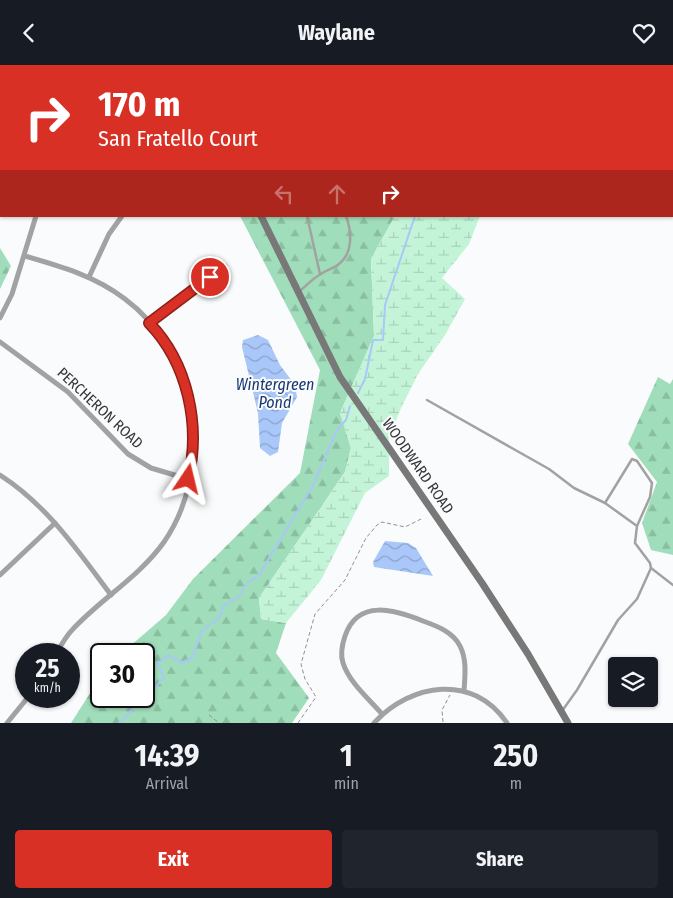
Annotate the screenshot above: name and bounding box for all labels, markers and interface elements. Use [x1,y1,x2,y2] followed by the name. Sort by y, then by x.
[15,19,43,47] icon: back
[298,19,375,46] text: Waylane
[630,19,658,47] icon: heart
[98,83,181,125] text: 170 m
[15,85,80,150] icon: right
[98,125,258,152] text: San Fratello Court
[270,180,298,208] icon: left
[323,180,351,208] icon: ahead
[376,180,404,208] icon: right
[189,256,231,298] pin
[196,263,224,291] icon: arrive
[53,364,147,452] street label: PERCHERON ROAD
[236,375,314,412] water label: Wintergreen Pond
[378,415,458,517] street label: WOODWARD ROAD
[161,452,213,504] position arrow
[90,643,155,708] speed limit sign: 30
[36,654,59,684] text: 25
[608,657,658,707] map controls
[608,657,658,707] button: layers
[34,681,61,695] text: km/h
[135,738,199,774] text: 14:39
[340,738,353,774] text: 1
[493,738,538,774] text: 250
[146,774,188,793] text: Arrival
[334,774,359,793] text: min
[510,774,522,793] text: m
[15,830,332,888] button: Exit
[342,830,658,888] button: Share

